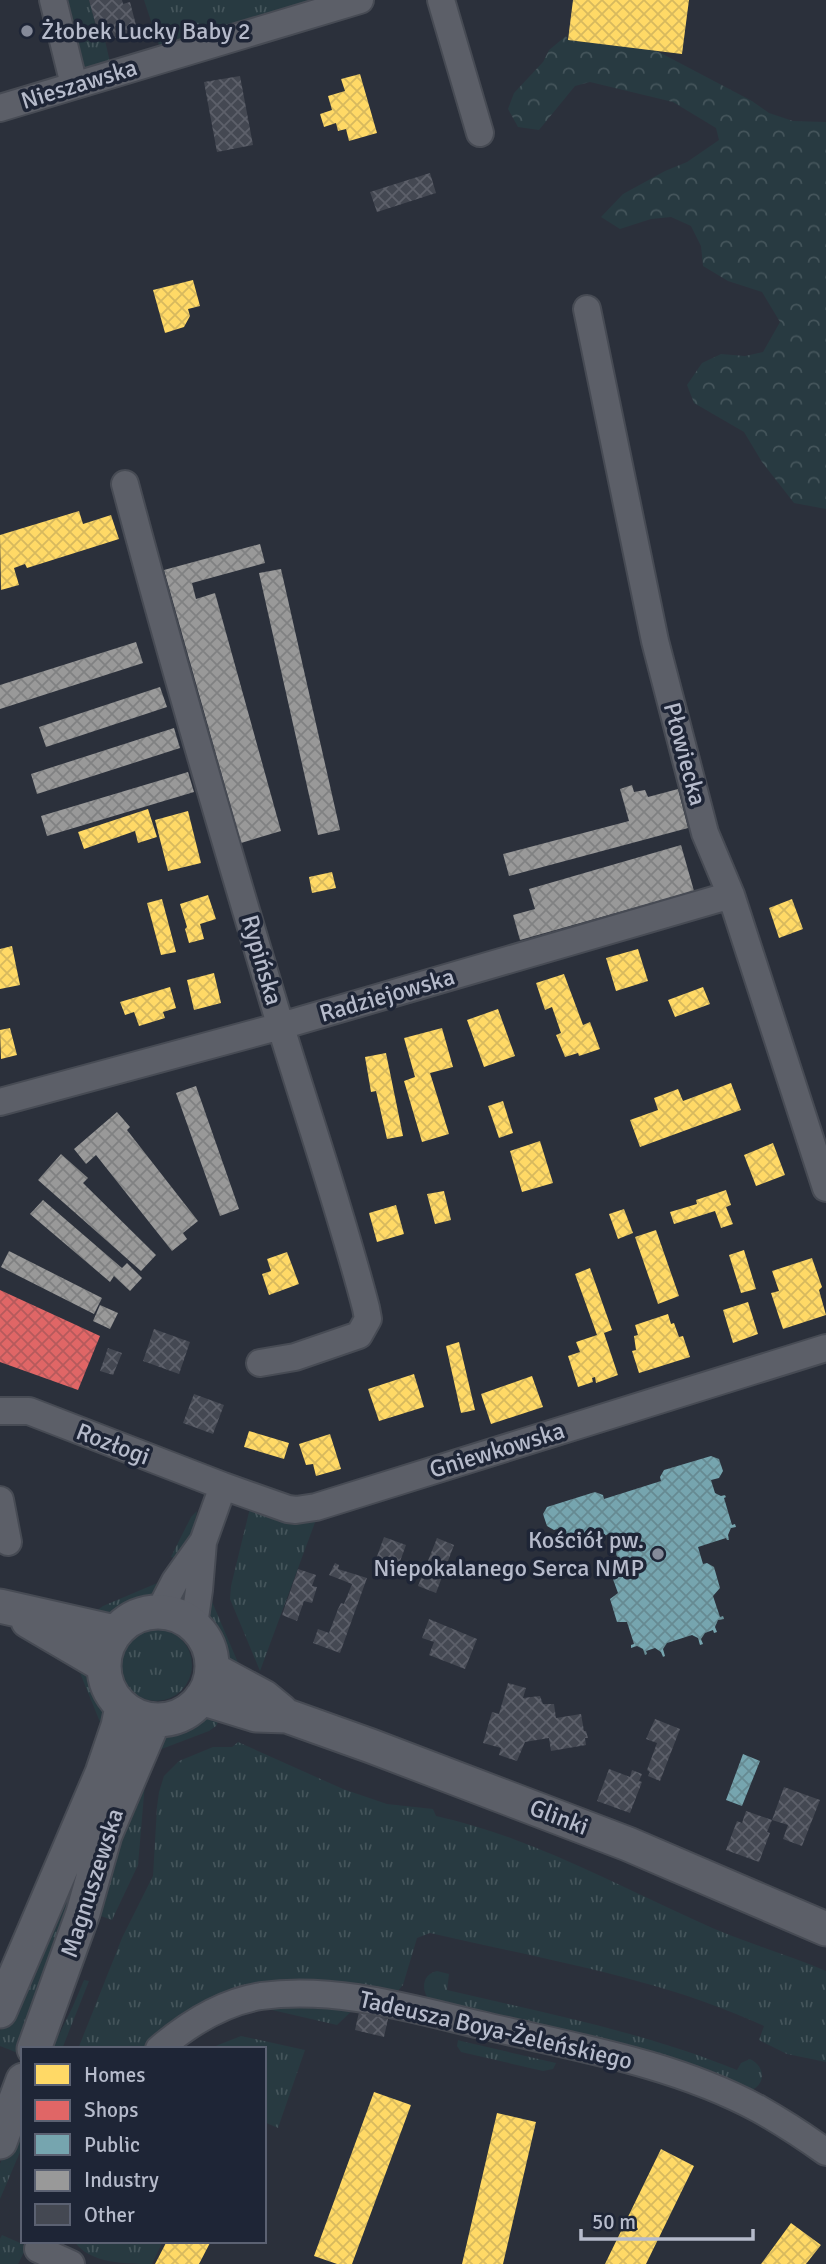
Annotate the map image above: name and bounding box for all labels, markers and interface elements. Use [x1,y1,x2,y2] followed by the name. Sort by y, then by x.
[41,16,251,46] place label: Żłobek Lucky Baby 2
[19,23,35,39] marker: Żłobek Lucky Baby 2
[17,52,141,116] street label: Nieszawska
[657,699,713,809] street label: Płowiecka
[235,911,289,1009] street label: Rypińska
[316,961,458,1029] street label: Radziejowska
[426,1415,568,1485] street label: Gniewkowska
[72,1416,154,1472] street label: Rozłogi
[373,1525,644,1583] place label: Kościół pw. Niepokalanego Serca NMP
[650,1546,666,1562] marker: Kościół pw. Niepokalanego Serca NMP
[525,1792,593,1842] street label: Glinki
[54,1805,130,1961] street label: Magnuszewska
[357,1984,635,2076] street label: Tadeusza Boya-Żeleńskiego
[21,2047,266,2243] legend
[84,2062,146,2088] text: Homes
[84,2097,138,2123] text: Shops
[84,2132,140,2158] text: Public
[84,2167,159,2193] text: Industry
[581,2198,752,2242] scale bar
[84,2202,135,2228] text: Other
[592,2209,636,2235] text: 50 m

